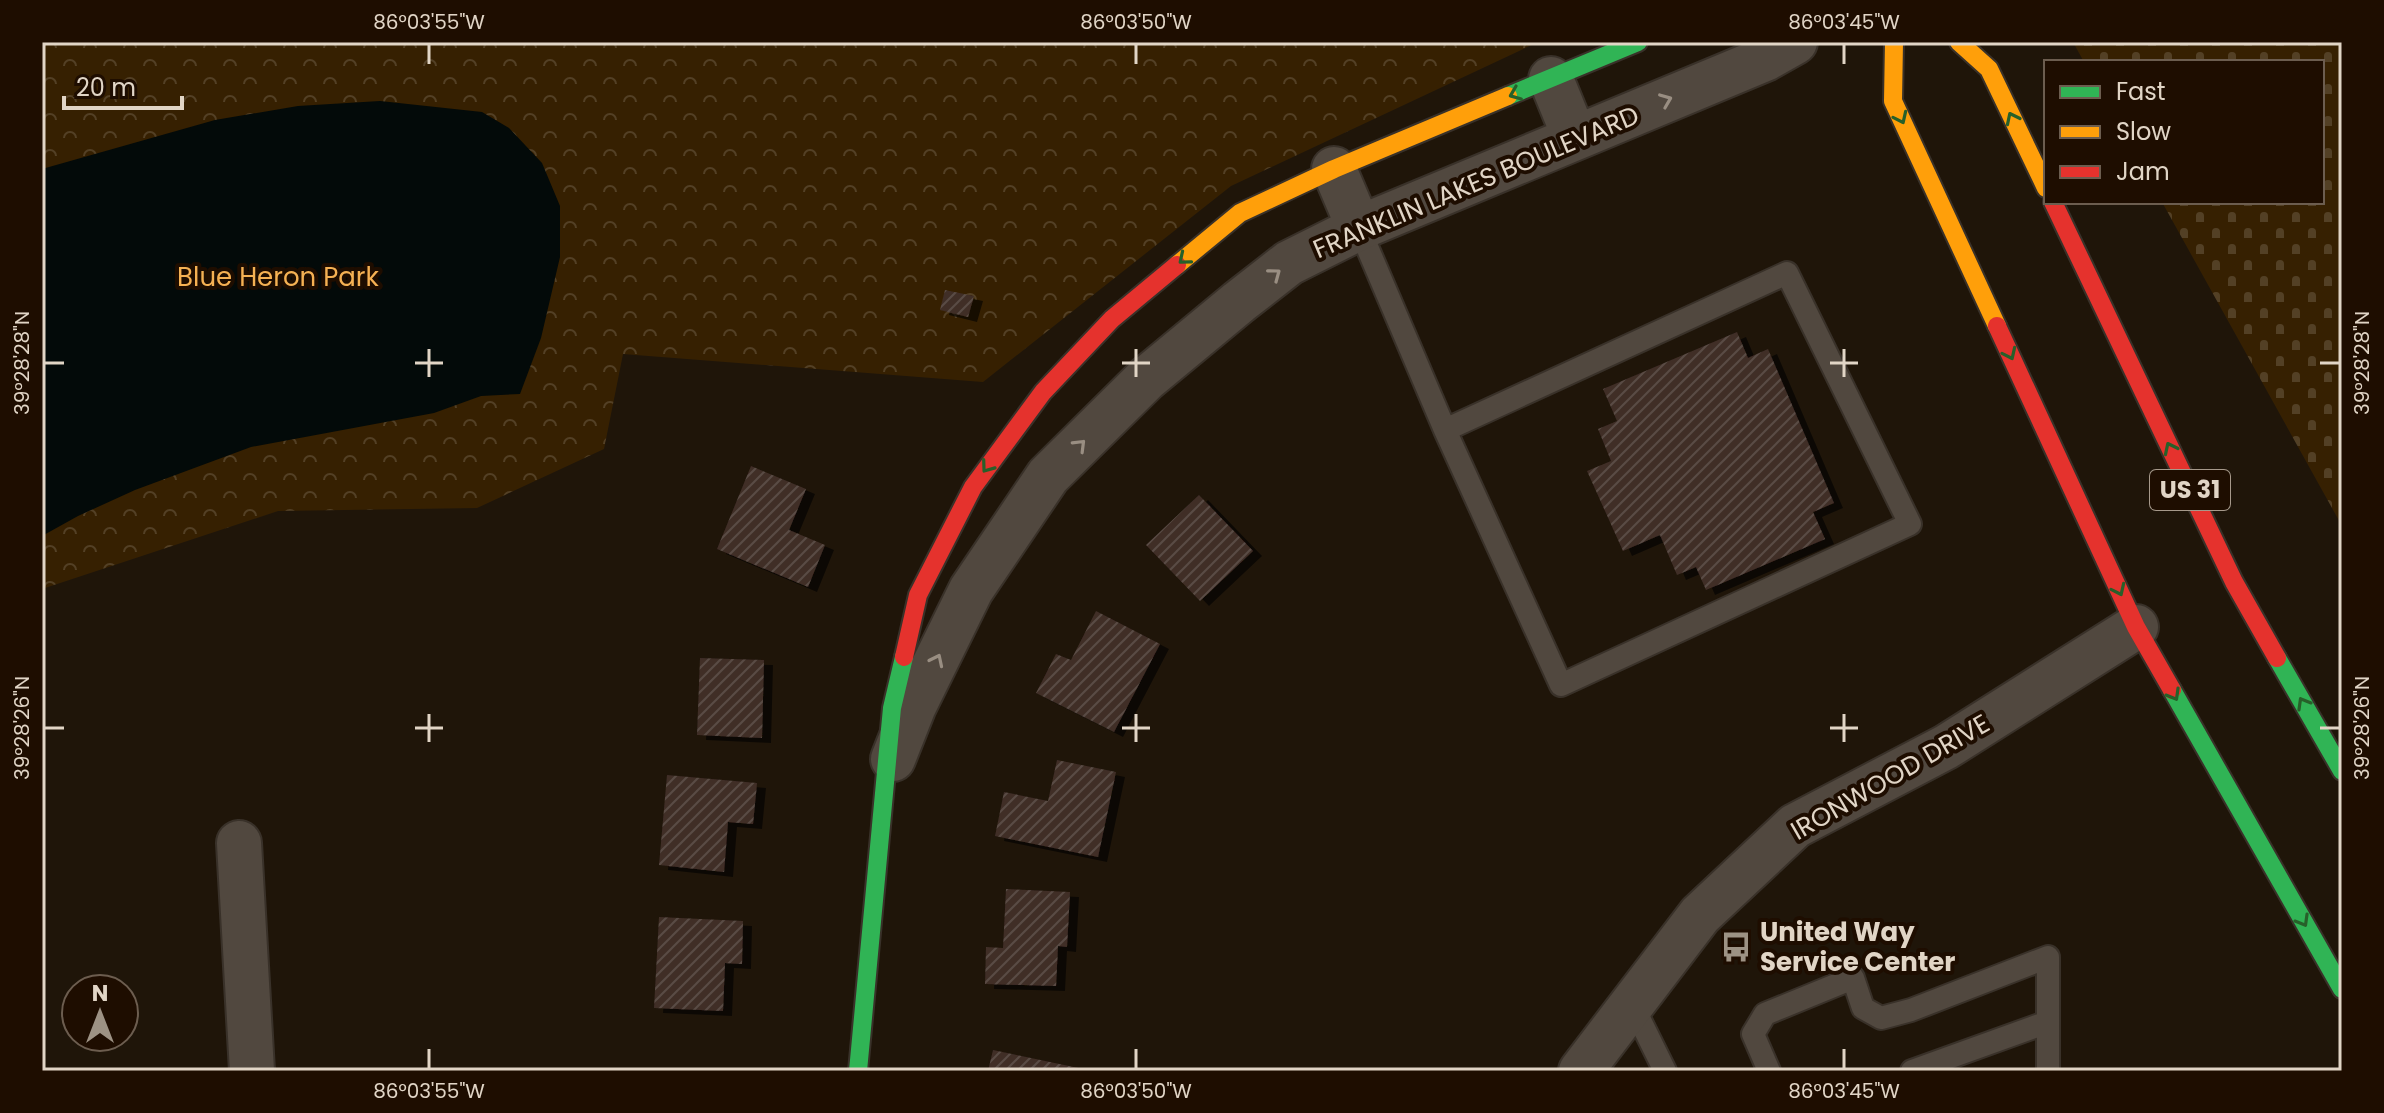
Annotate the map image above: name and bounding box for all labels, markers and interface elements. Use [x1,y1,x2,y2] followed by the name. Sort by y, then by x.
[373,8,485,36] text: 86°03'55"W
[1080,8,1192,36] text: 86°03'50"W
[1788,8,1900,36] text: 86°03'45"W
[64,60,182,110] scale bar
[2044,60,2324,204] legend
[76,71,136,104] text: 20 m
[2116,75,2166,108] text: Fast
[1509,85,1523,101] one-way arrow
[1657,94,1672,110] one-way arrow
[1308,97,1644,267] street label: FRANKLIN LAKES BOULEVARD
[1891,110,1907,124] one-way arrow
[2006,111,2022,126] one-way arrow
[2116,115,2171,148] text: Slow
[2116,155,2170,188] text: Jam
[1179,249,1193,264] one-way arrow
[177,259,379,295] park label: Blue Heron Park
[1266,270,1281,284] one-way arrow
[8,311,36,415] text: 39°28'28"N
[2348,311,2376,415] text: 39°28'28"N
[2000,346,2016,361] one-way arrow
[1071,440,1085,454] one-way arrow
[2164,442,2180,457] one-way arrow
[983,459,997,473] one-way arrow
[2150,470,2230,510] road number: US 31
[2109,582,2125,597] one-way arrow
[927,654,943,669] one-way arrow
[8,676,36,780] text: 39°28'26"N
[2348,676,2376,780] text: 39°28'26"N
[2164,686,2180,700] one-way arrow
[2297,697,2313,712] one-way arrow
[1784,705,1996,849] street label: IRONWOOD DRIVE
[2293,912,2309,926] one-way arrow
[1760,914,1955,980] place label: United Way Service Center
[1719,930,1753,964] bus stop icon: United Way Service Center
[60,973,140,1053] north arrow
[92,978,108,1009] text: N
[373,1077,485,1105] text: 86°03'55"W
[1080,1077,1192,1105] text: 86°03'50"W
[1788,1077,1900,1105] text: 86°03'45"W

